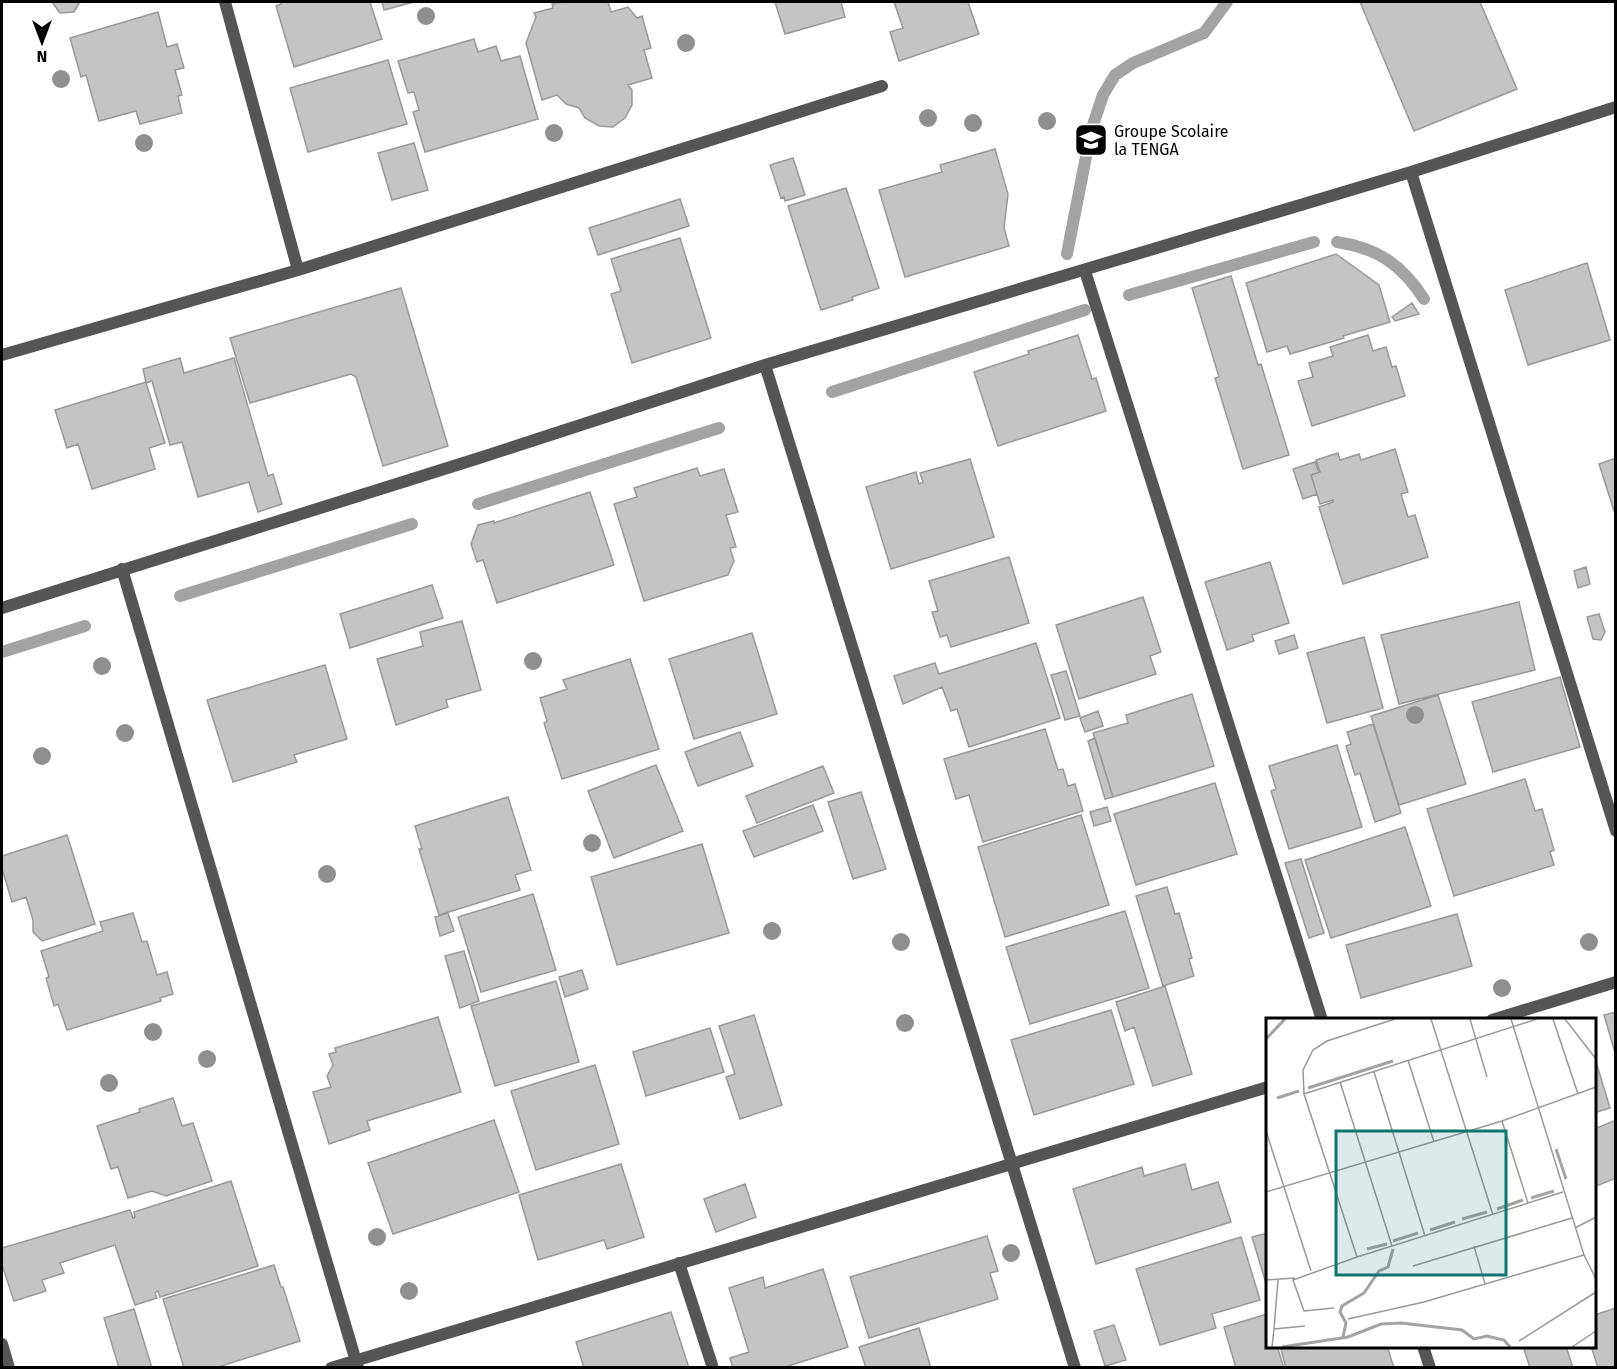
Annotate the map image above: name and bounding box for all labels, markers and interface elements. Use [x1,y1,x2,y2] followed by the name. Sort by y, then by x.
[12,12,72,72] north arrow
[37,47,47,66] text: N
[1073,122,1109,158] school or university icon: Groupe Scolaire la TENGA
[1114,122,1229,159] place label: Groupe Scolaire la TENGA
[1266,1018,1596,1348] inset map

